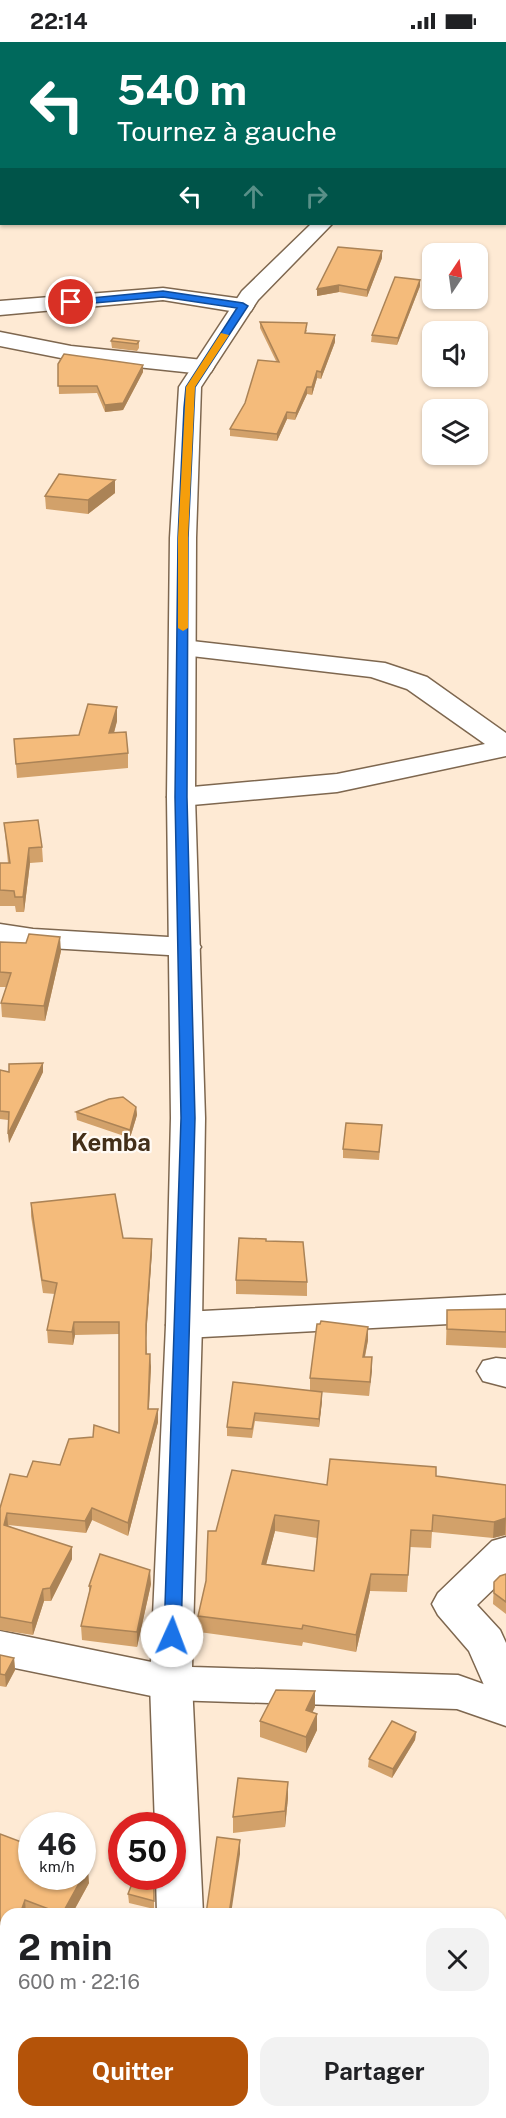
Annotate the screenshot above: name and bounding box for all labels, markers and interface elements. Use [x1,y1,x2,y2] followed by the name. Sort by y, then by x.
[30,8,88,34] text: 22:14
[117,65,247,114] text: 540 m
[18,66,96,144] icon: left
[117,115,337,147] text: Tournez à gauche
[174,180,207,213] icon: left
[237,180,270,213] icon: ahead
[300,180,333,213] icon: right
[422,243,488,309] north arrow
[422,243,488,465] map controls
[45,276,96,327] pin
[54,285,87,318] icon: arrive
[422,321,488,387] button: sound
[422,399,488,465] button: layers
[71,1128,151,1156] district label: Kemba
[140,1604,204,1668] position arrow
[108,1812,186,1890] speed limit sign: 50
[37,1826,77,1862] text: 46
[39,1858,75,1875] text: km/h
[18,1926,112,1968] text: 2 min
[426,1928,489,1991] button: close
[18,1970,140,1994] text: 600 m · 22:16
[18,2037,248,2106] button: Quitter
[260,2037,489,2106] button: Partager

